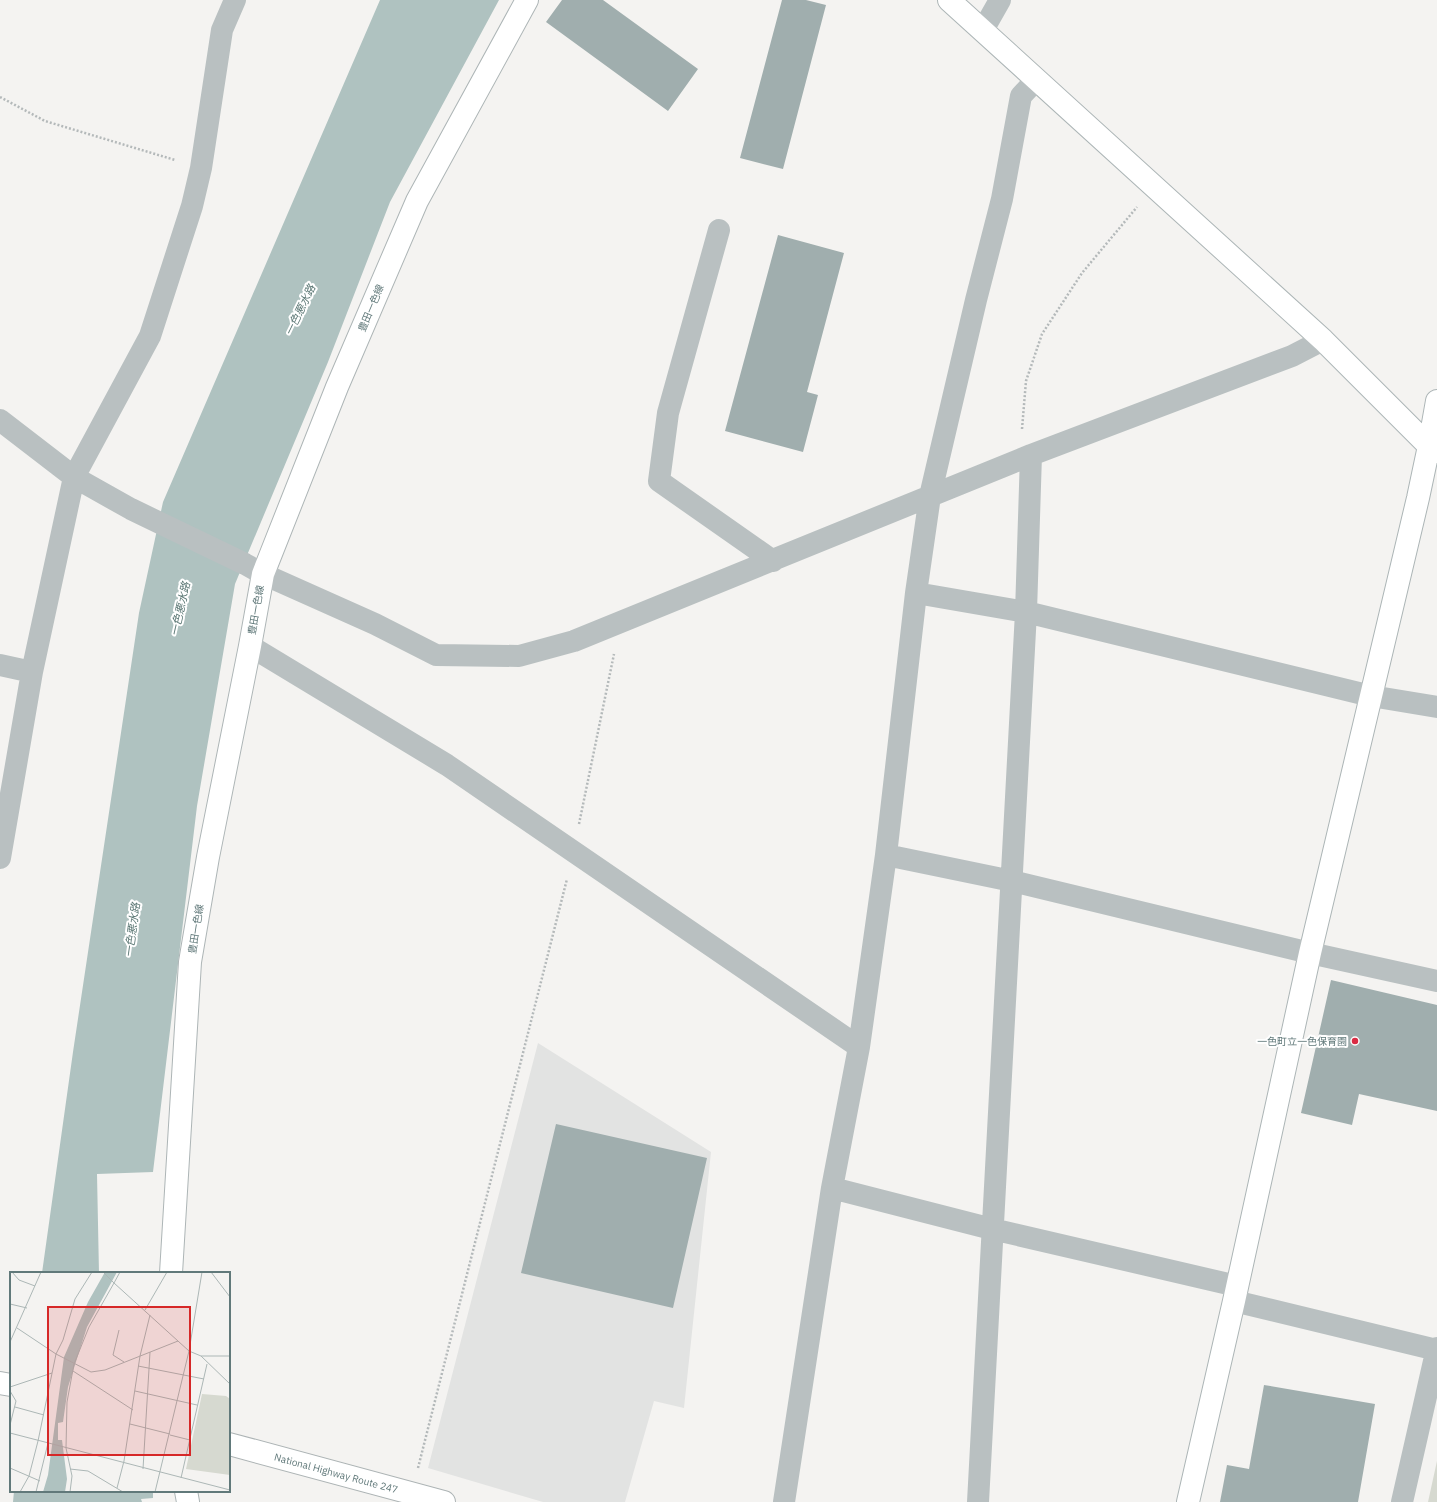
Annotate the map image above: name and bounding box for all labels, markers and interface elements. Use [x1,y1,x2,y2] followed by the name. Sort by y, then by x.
[282,281,319,338] water label: 一色悪水路
[355,282,387,334] street label: 豊田一色線
[167,580,193,637] water label: 一色悪水路
[245,584,267,636] street label: 豊田一色線
[121,901,143,958] water label: 一色悪水路
[186,903,206,955] street label: 豊田一色線
[1257,1035,1347,1048] place label: 一色町立一色保育園
[1350,1036,1360,1046] marker: 一色町立一色保育園
[10,1272,230,1492] inset map
[273,1450,400,1496] street label: National Highway Route 247

